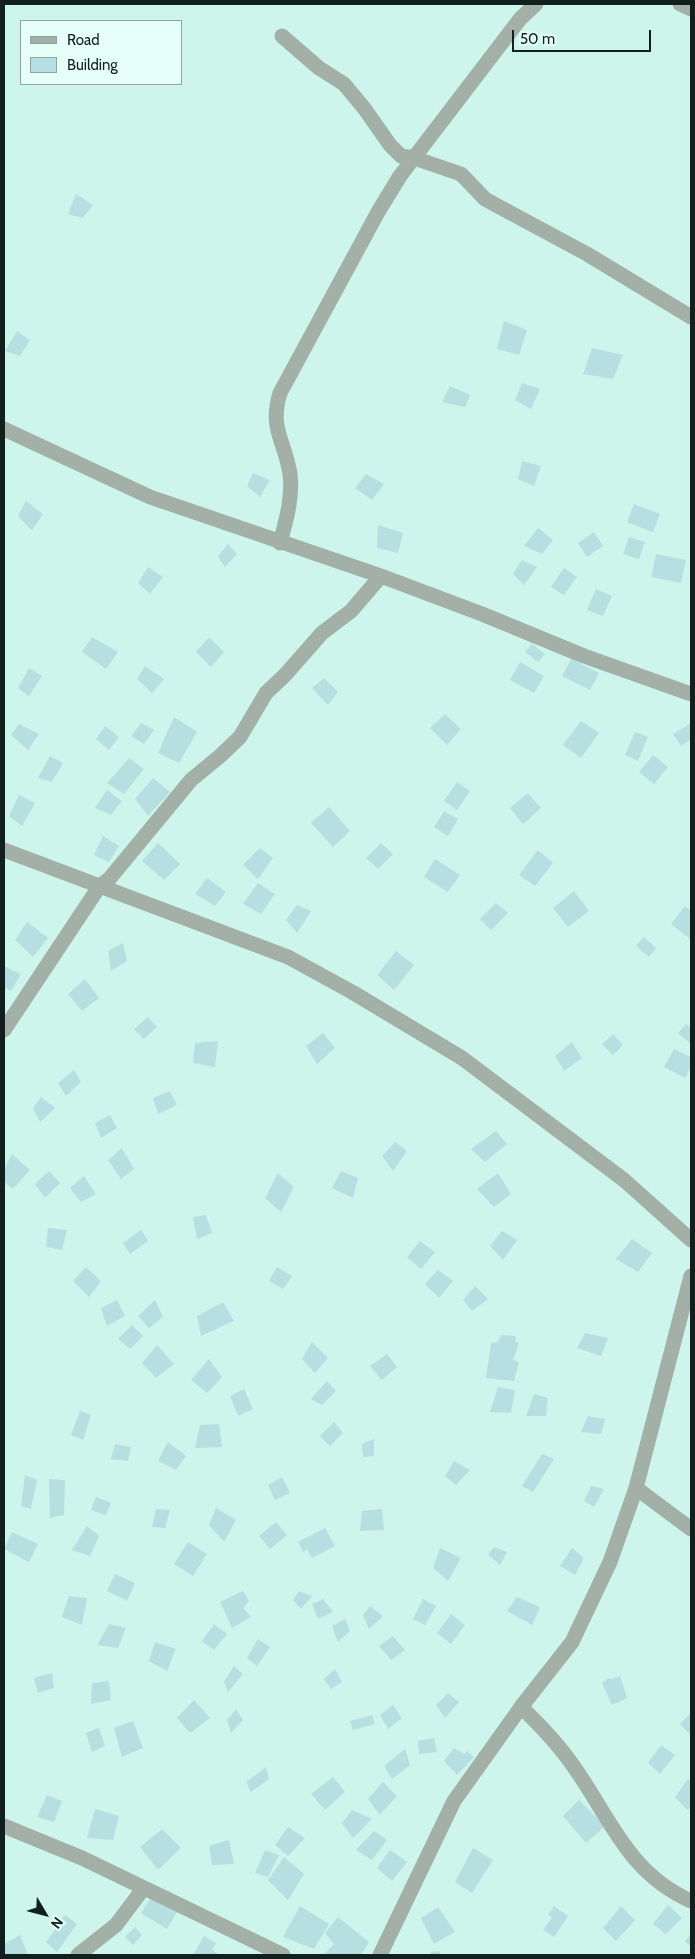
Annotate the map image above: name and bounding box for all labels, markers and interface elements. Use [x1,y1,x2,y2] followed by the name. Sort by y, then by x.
[20,20,182,85] legend
[515,20,654,52] scale bar
[520,30,555,48] text: 50 m
[67,31,100,49] text: Road
[67,56,118,74] text: Building
[20,1889,70,1939] north arrow
[47,1914,67,1932] text: N

